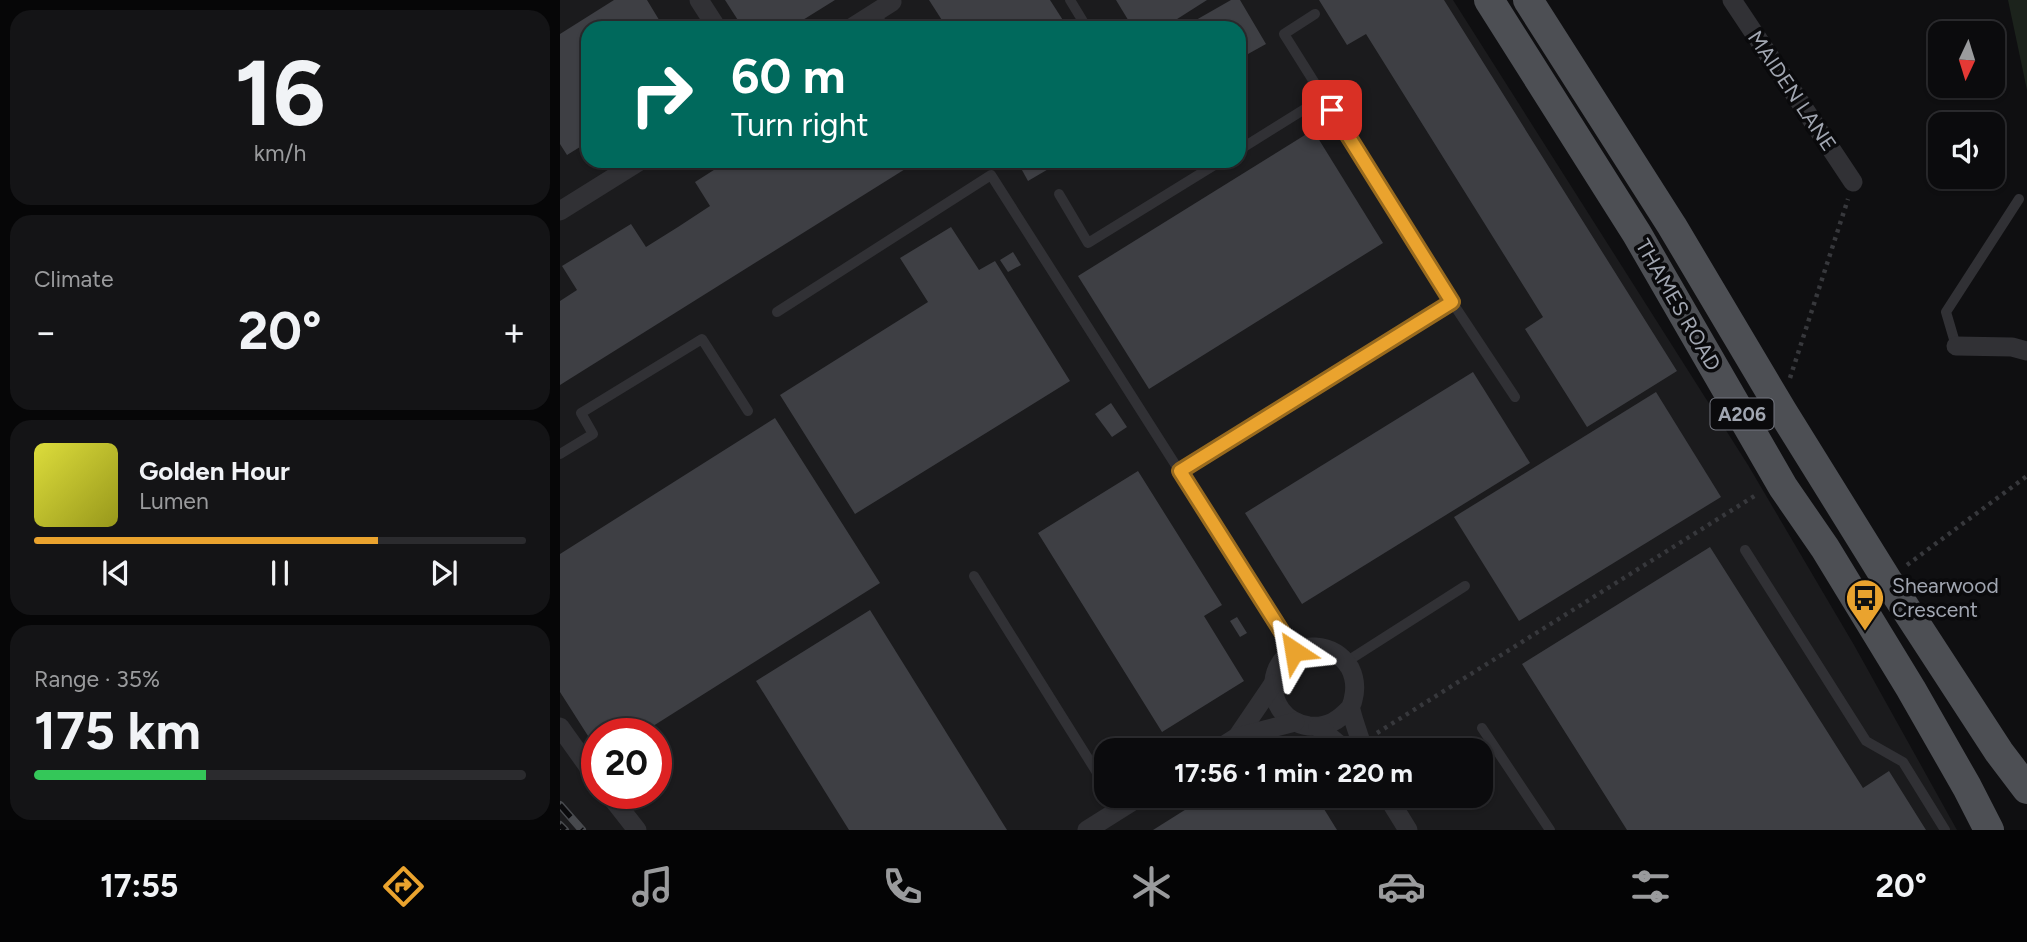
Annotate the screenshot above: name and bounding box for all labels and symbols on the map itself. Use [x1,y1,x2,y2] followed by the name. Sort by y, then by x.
[1928,21,2006,98] north arrow
[1743,26,1842,156] street label: MAIDEN LANE
[1302,80,1362,140] pin
[1631,234,1726,375] street label: THAMES ROAD
[1710,398,1774,430] road number: A206
[1892,573,1999,622] place label: Shearwood Crescent
[1844,577,1886,632] bus stop icon: Shearwood Crescent
[1257,614,1331,688] position arrow
[581,718,672,809] speed limit sign: 20

